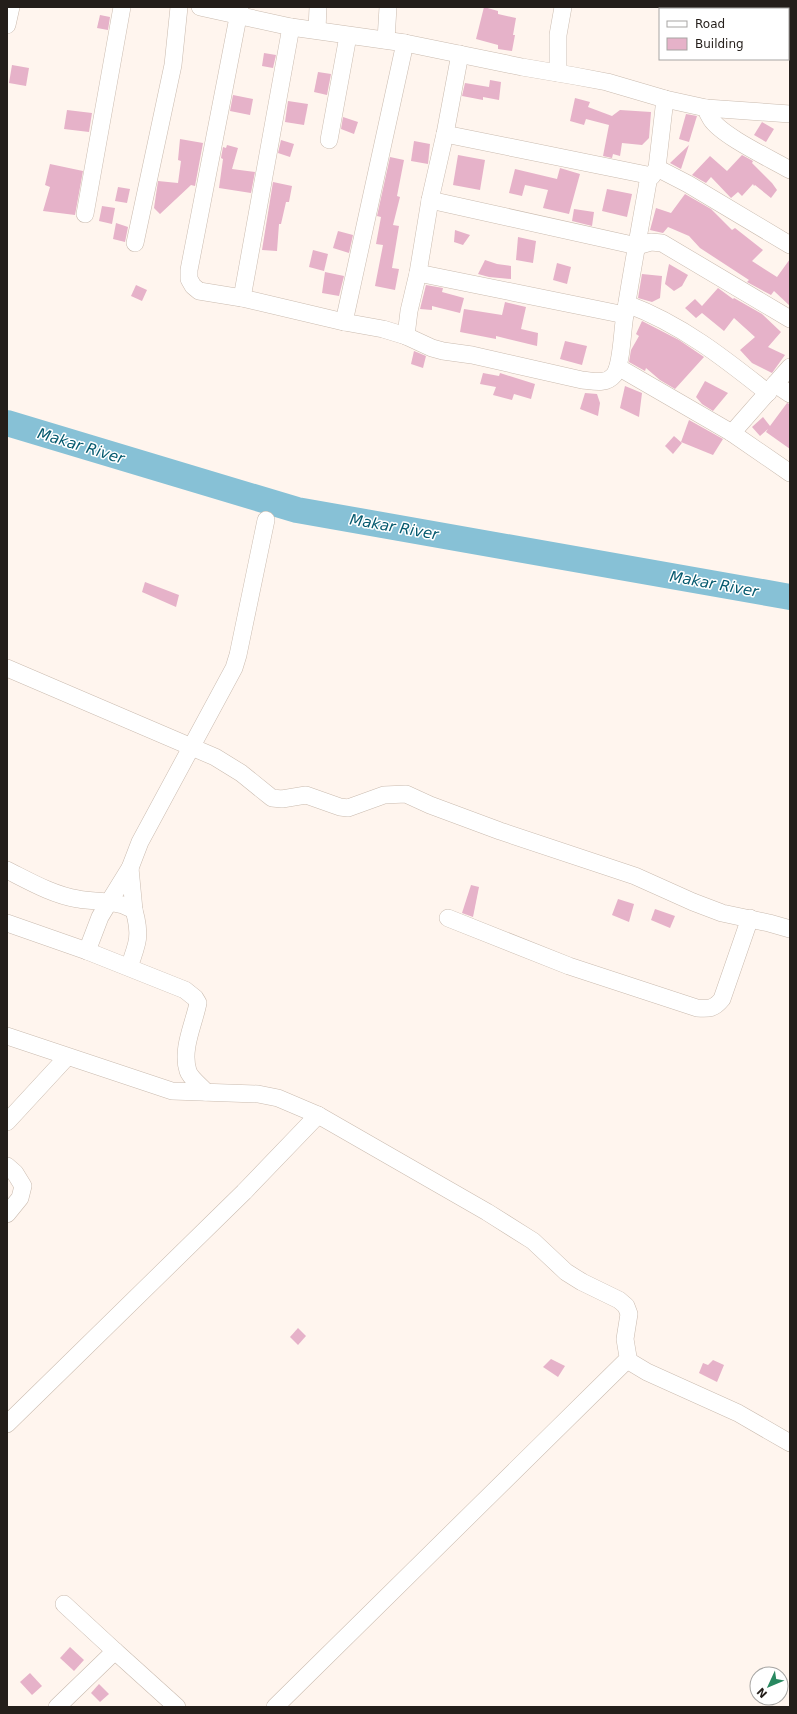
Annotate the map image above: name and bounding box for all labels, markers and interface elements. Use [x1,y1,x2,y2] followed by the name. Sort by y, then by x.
[659,8,789,60] legend
[695,17,725,31] text: Road
[695,37,744,51] text: Building
[35,424,127,468] water label: Makar River
[348,510,441,544] water label: Makar River
[668,567,761,601] water label: Makar River
[749,1666,789,1706] north arrow
[754,1685,770,1700] text: N

